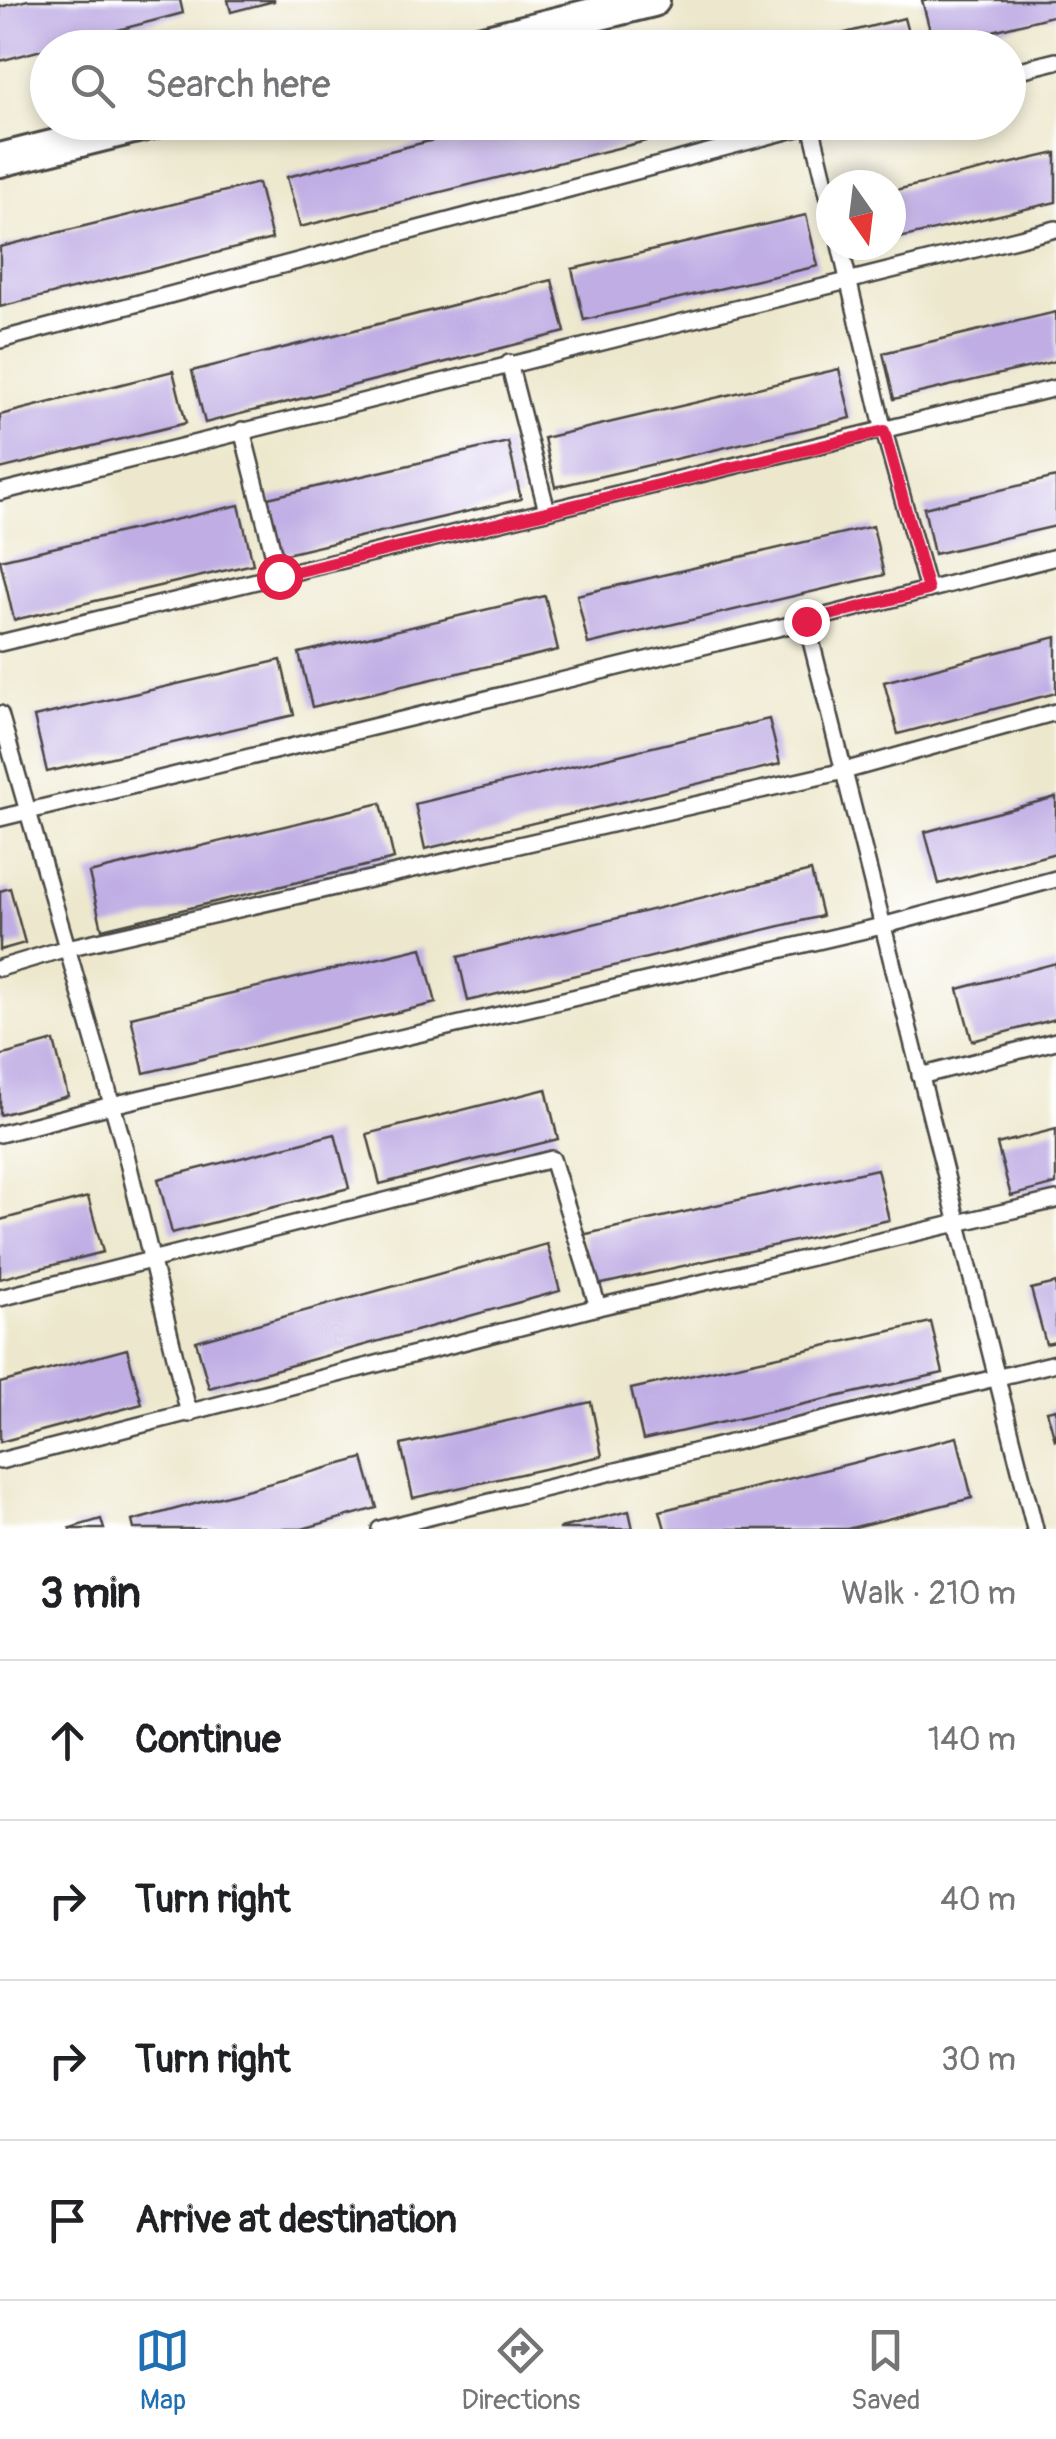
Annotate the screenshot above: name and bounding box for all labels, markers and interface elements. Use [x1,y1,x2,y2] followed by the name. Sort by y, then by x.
[30,30,1026,140] search box
[65,58,120,113] icon: search
[145,61,331,109] text: Search here
[816,170,906,260] north arrow
[257,554,303,600] route start
[784,599,830,645] route end
[40,1568,141,1620] text: 3 min
[841,1574,1016,1614] text: Walk · 210 m
[40,1713,95,1768] icon: ahead
[135,1716,281,1764] text: Continue
[928,1720,1016,1760] text: 140 m
[40,1873,95,1928] icon: right
[135,1876,290,1924] text: Turn right
[940,1880,1016,1920] text: 40 m
[40,2033,95,2088] icon: right
[135,2036,290,2084] text: Turn right
[941,2040,1016,2080] text: 30 m
[40,2193,95,2248] icon: arrive
[135,2196,457,2244] text: Arrive at destination
[135,2323,190,2418] tab: Map
[461,2323,580,2418] tab: Directions
[851,2323,921,2418] tab: Saved

